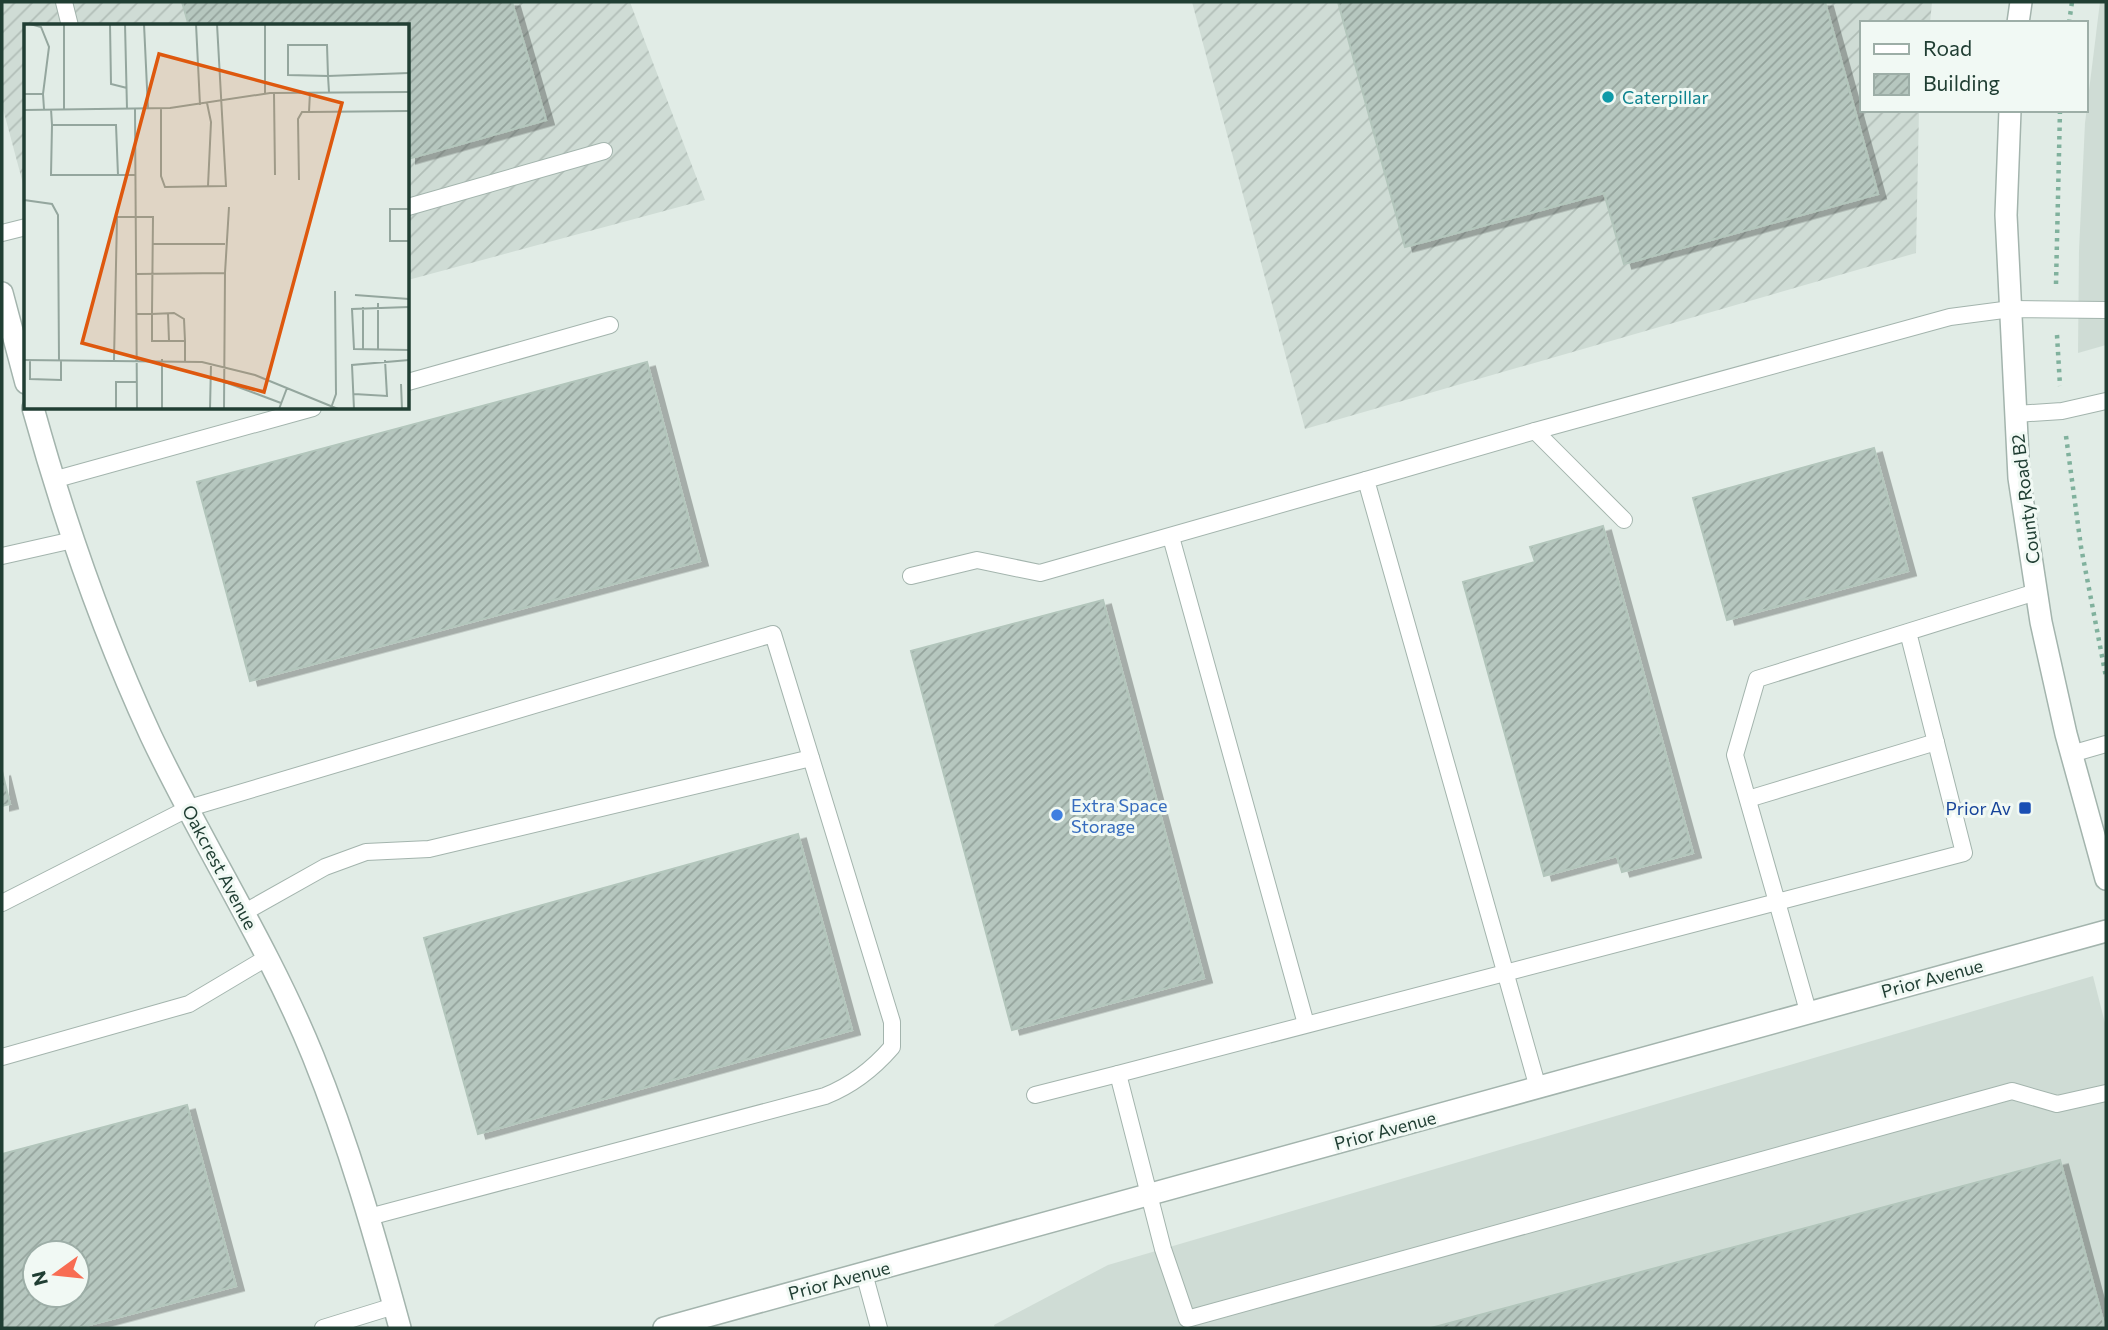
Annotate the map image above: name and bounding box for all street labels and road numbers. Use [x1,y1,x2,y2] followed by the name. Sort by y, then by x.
[2006,433,2044,565] street label: County Road B2
[178,801,262,933] street label: Oakcrest Avenue
[1879,954,1985,1002] street label: Prior Avenue
[1332,1106,1438,1154] street label: Prior Avenue
[786,1256,892,1304] street label: Prior Avenue

